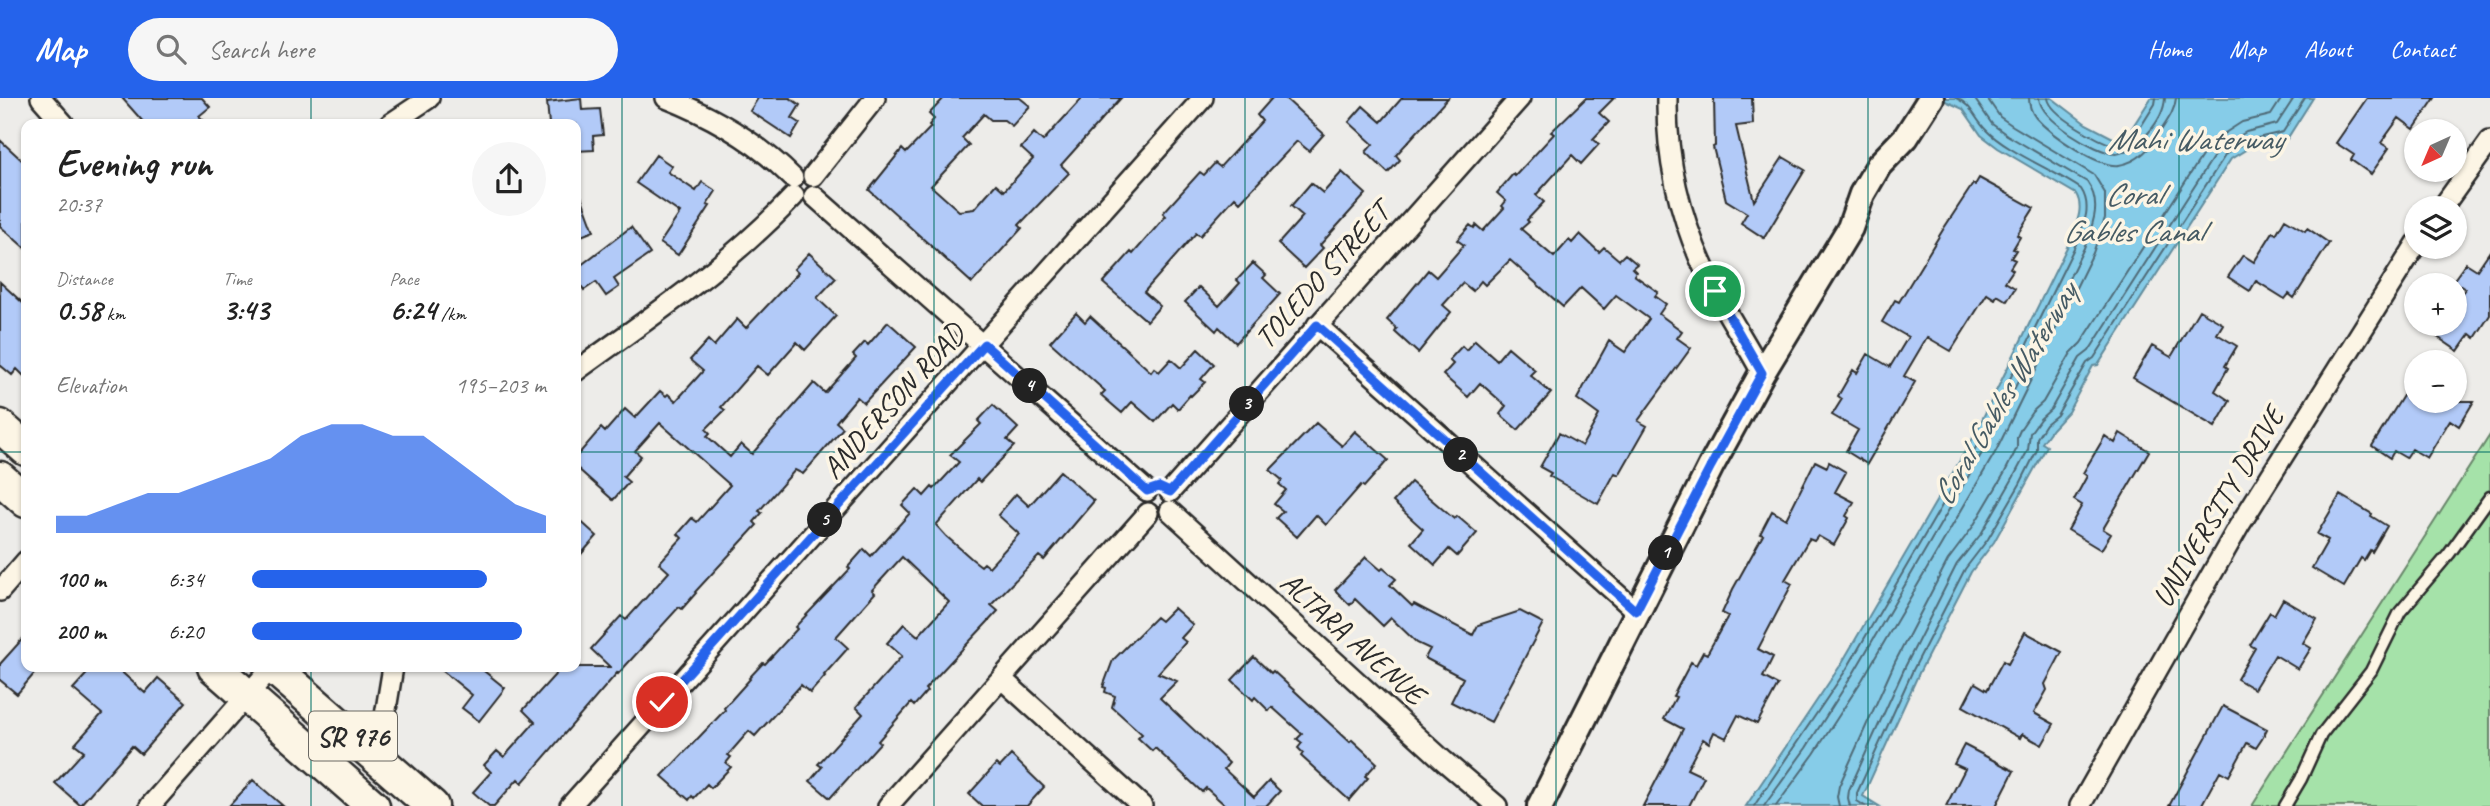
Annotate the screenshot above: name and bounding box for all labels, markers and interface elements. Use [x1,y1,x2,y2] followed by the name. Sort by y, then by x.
[128,18,618,81] search box
[35,28,86,70] text: Map
[152,30,190,68] icon: search
[208,33,314,66] text: Search here
[2148,34,2191,64] text: Home
[2229,34,2266,64] text: Map
[2304,34,2352,64] text: About
[2390,34,2455,64] text: Contact
[2108,119,2287,160] water label: Mahi Waterway
[2404,119,2468,182] north arrow
[2404,119,2467,413] map controls
[56,140,212,187] text: Evening run
[472,142,546,216] button: share
[2063,174,2214,252] water label: Coral Gables Canal
[1246,189,1402,356] street label: TOLEDO STREET
[56,190,102,219] text: 20:37
[2404,196,2467,259] button: layers
[1685,261,1745,321] pin
[56,267,113,291] text: Distance
[223,267,252,291] text: Time
[389,267,419,291] text: Pace
[1696,272,1734,310] icon: arrive
[1922,272,2089,512] water label: Coral Gables Waterway
[2404,273,2467,336] button: +
[56,291,102,329] text: 0.58
[223,291,269,329] text: 3:43
[389,291,436,329] text: 6:24
[102,302,125,326] text: km
[436,302,466,326] text: /km
[813,314,974,486] street label: ANDERSON ROAD
[2404,350,2467,413] button: −
[1012,368,1048,404] pin: 4
[56,371,127,400] text: Elevation
[455,371,546,400] text: 195–203 m
[1025,373,1034,397] text: 4
[1230,386,1264,422] pin: 3
[1242,391,1251,415] text: 3
[2143,397,2295,614] street label: UNIVERSITY DRIVE
[1444,438,1478,472] pin: 2
[1456,442,1465,466] text: 2
[808,502,842,538] pin: 5
[820,507,829,531] text: 5
[1648,536,1684,570] pin: 1
[1661,540,1670,564] text: 1
[1273,563,1436,716] street label: ALTARA AVENUE
[56,565,106,594] text: 100 m
[168,565,204,594] text: 6:34
[56,617,106,646] text: 200 m
[168,617,204,646] text: 6:20
[632,672,692,732] pin
[643,683,681,721] icon: check
[309,712,397,760] road number: SR 976

